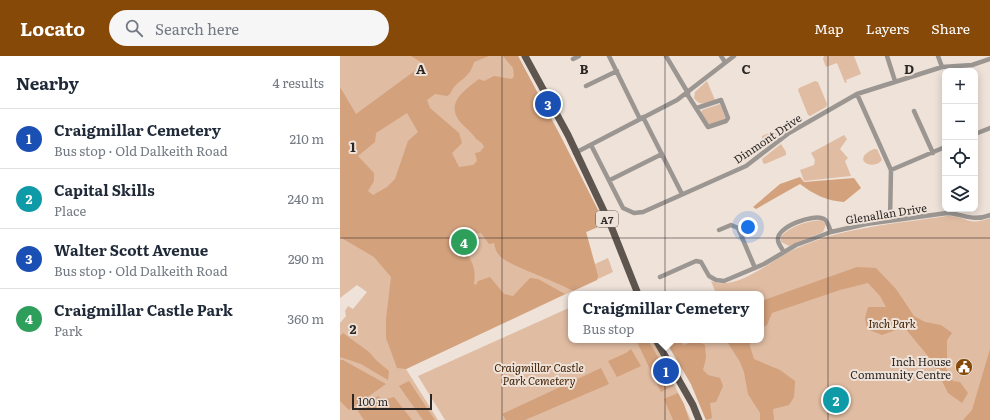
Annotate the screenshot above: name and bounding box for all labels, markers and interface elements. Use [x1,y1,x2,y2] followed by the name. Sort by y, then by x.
[109,10,389,46] search box
[20,14,85,42] text: Locato
[123,17,145,39] icon: search
[155,17,239,40] text: Search here
[814,18,844,38] text: Map
[866,18,909,38] text: Layers
[931,18,970,38] text: Share
[416,59,426,78] text: A
[580,59,589,78] text: B
[741,59,751,78] text: C
[904,59,914,78] text: D
[942,68,978,212] map controls
[942,68,978,104] button: +
[16,70,79,95] text: Nearby
[273,73,324,92] text: 4 results
[535,89,561,119] pin: 3
[942,104,978,140] button: −
[730,109,804,167] street label: Dinmont Drive
[54,118,221,141] text: Craigmillar Cemetery
[26,129,32,148] text: 1
[289,129,324,148] text: 210 m
[350,137,356,156] text: 1
[942,140,978,176] button: locate
[54,141,228,160] text: Bus stop · Old Dalkeith Road
[942,176,978,212] button: layers
[54,178,155,201] text: Capital Skills
[26,189,32,208] text: 2
[288,189,324,208] text: 240 m
[844,199,928,227] street label: Glenallan Drive
[54,201,86,220] text: Place
[596,211,618,227] road number: A7
[738,217,758,237] your location
[451,227,477,257] pin: 4
[54,238,208,261] text: Walter Scott Avenue
[25,249,33,268] text: 3
[288,249,324,268] text: 290 m
[54,261,228,280] text: Bus stop · Old Dalkeith Road
[568,291,764,343] popup
[583,296,749,319] text: Craigmillar Cemetery
[54,298,233,321] text: Craigmillar Castle Park
[25,309,33,328] text: 4
[287,309,324,328] text: 360 m
[868,315,916,331] park label: Inch Park
[350,319,357,338] text: 2
[583,319,634,338] text: Bus stop
[54,321,83,340] text: Park
[850,353,951,382] place label: Inch House Community Centre
[653,356,679,386] pin: 1
[954,357,974,377] public building icon: Inch House Community Centre
[494,359,584,388] park label: Craigmillar Castle Park Cemetery
[823,385,849,415] pin: 2
[352,392,432,411] scale bar
[358,393,388,409] text: 100 m

